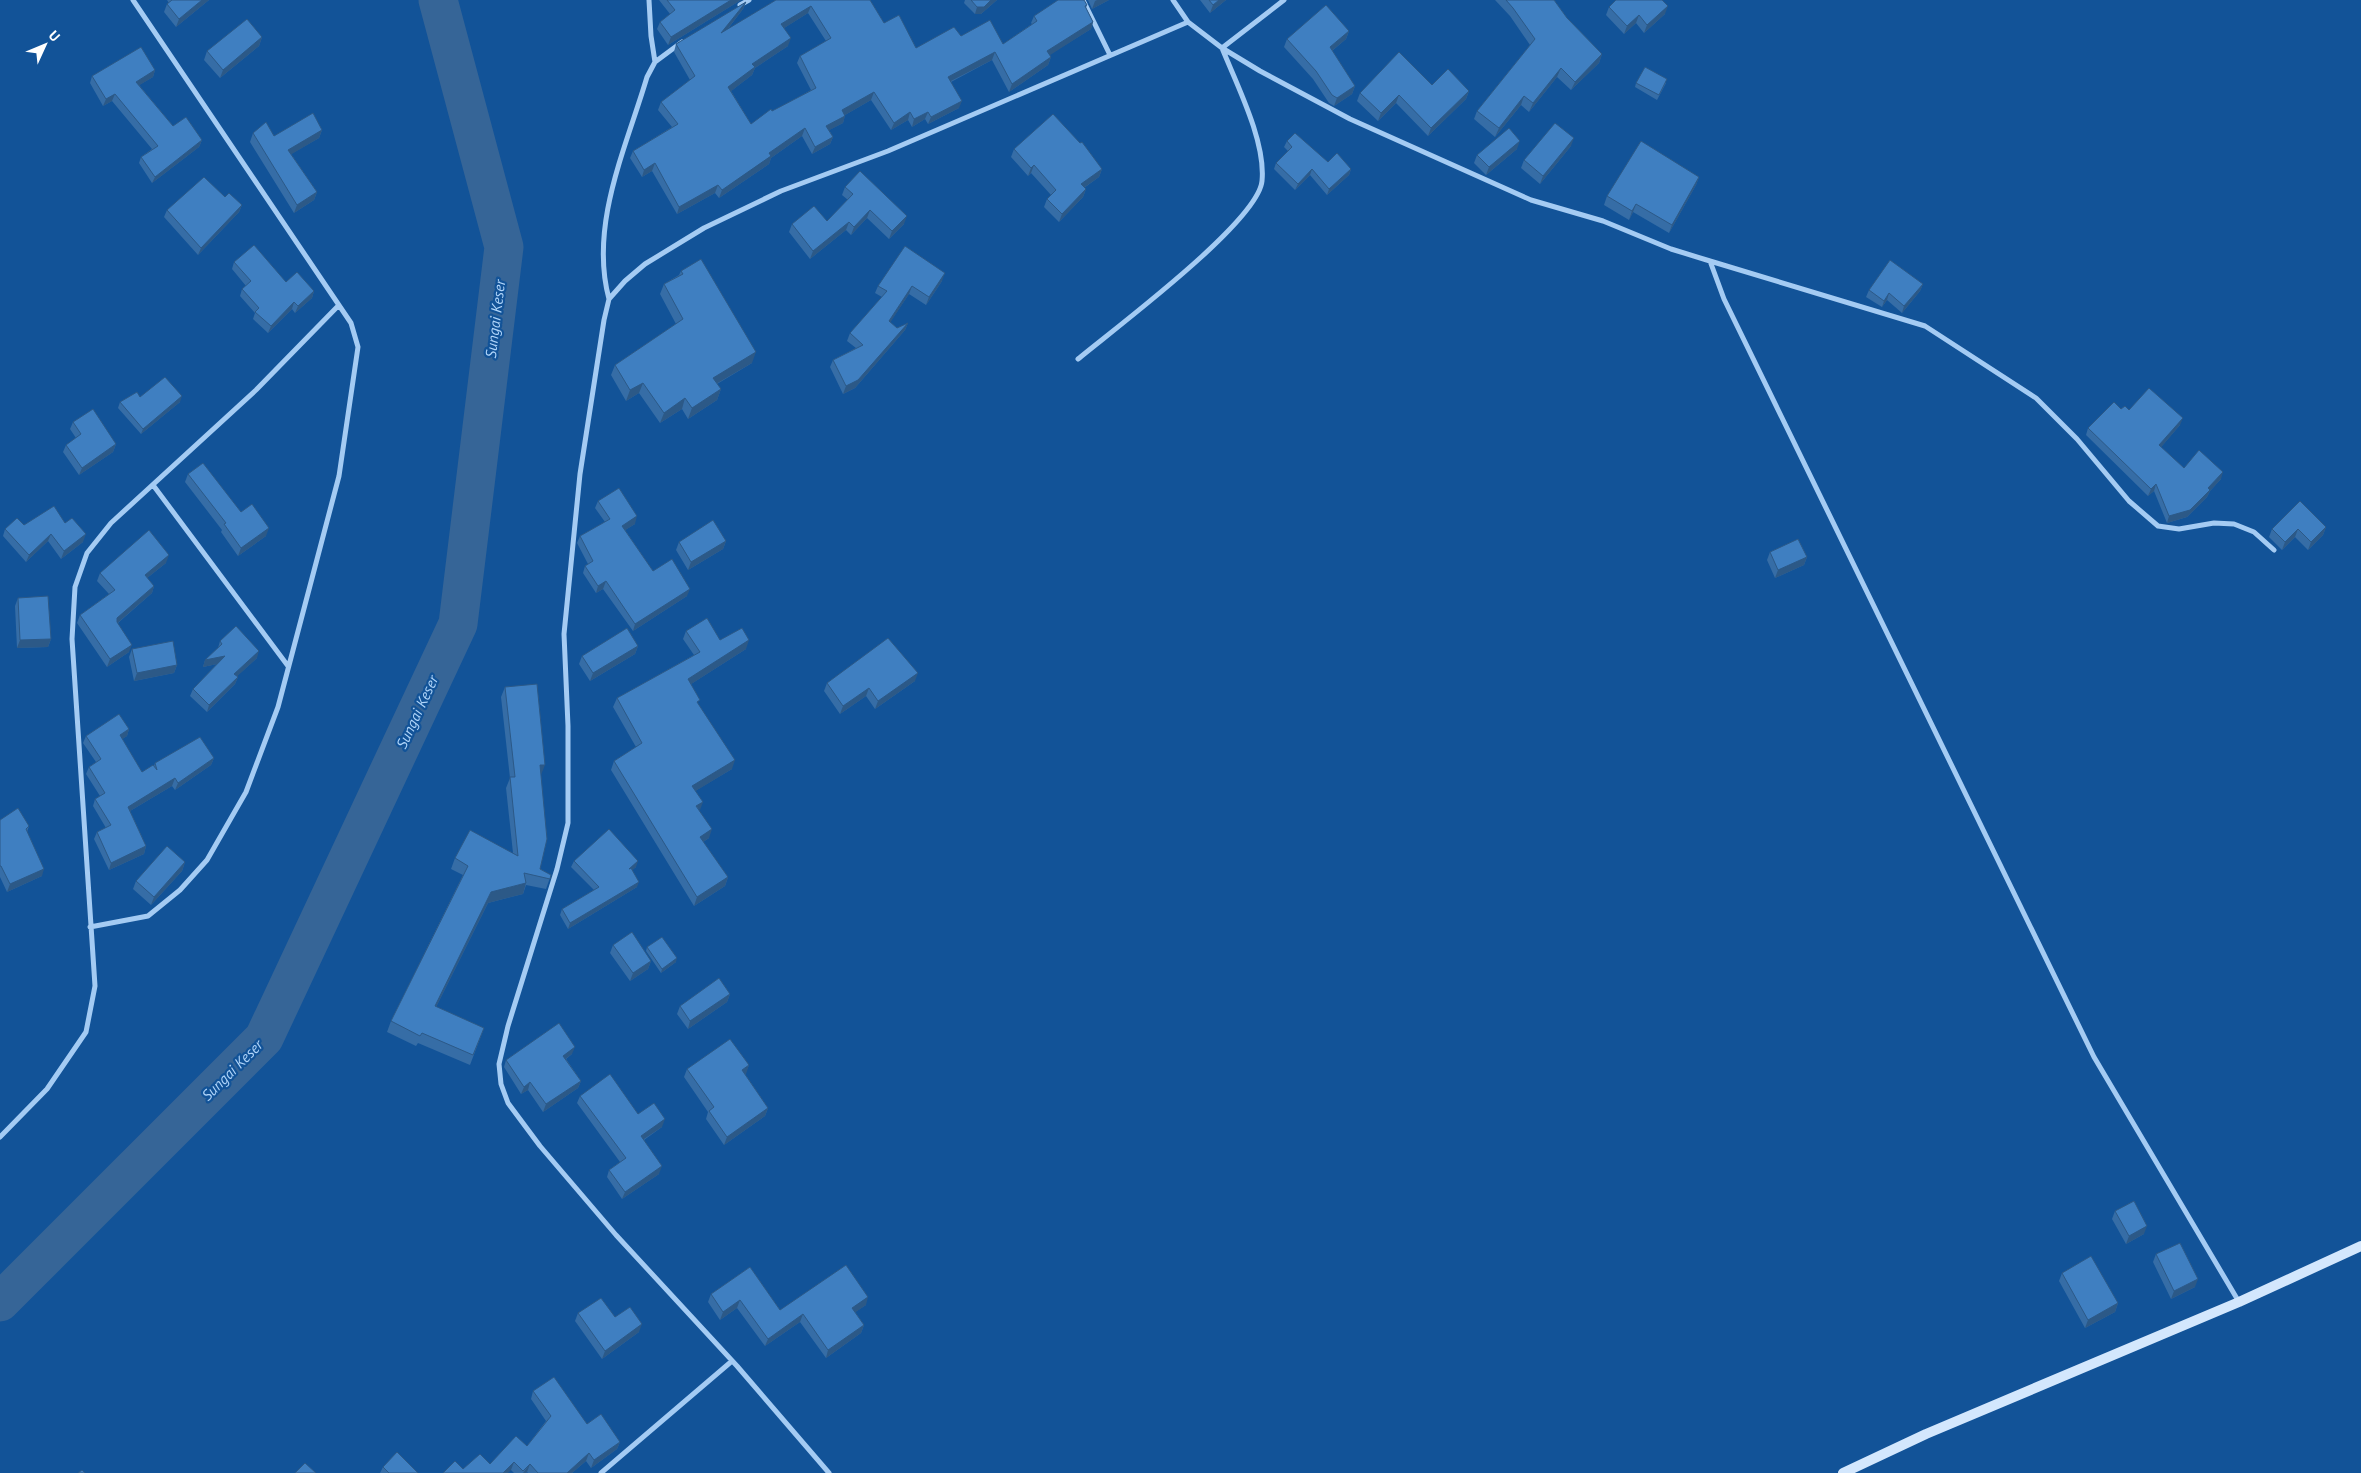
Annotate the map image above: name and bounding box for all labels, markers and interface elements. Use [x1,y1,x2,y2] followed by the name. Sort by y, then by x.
[20,20,70,70] north arrow
[45,27,64,45] text: U
[481,278,509,359] water label: Sungai Keser
[392,671,443,752] water label: Sungai Keser
[197,1035,267,1105] water label: Sungai Keser

